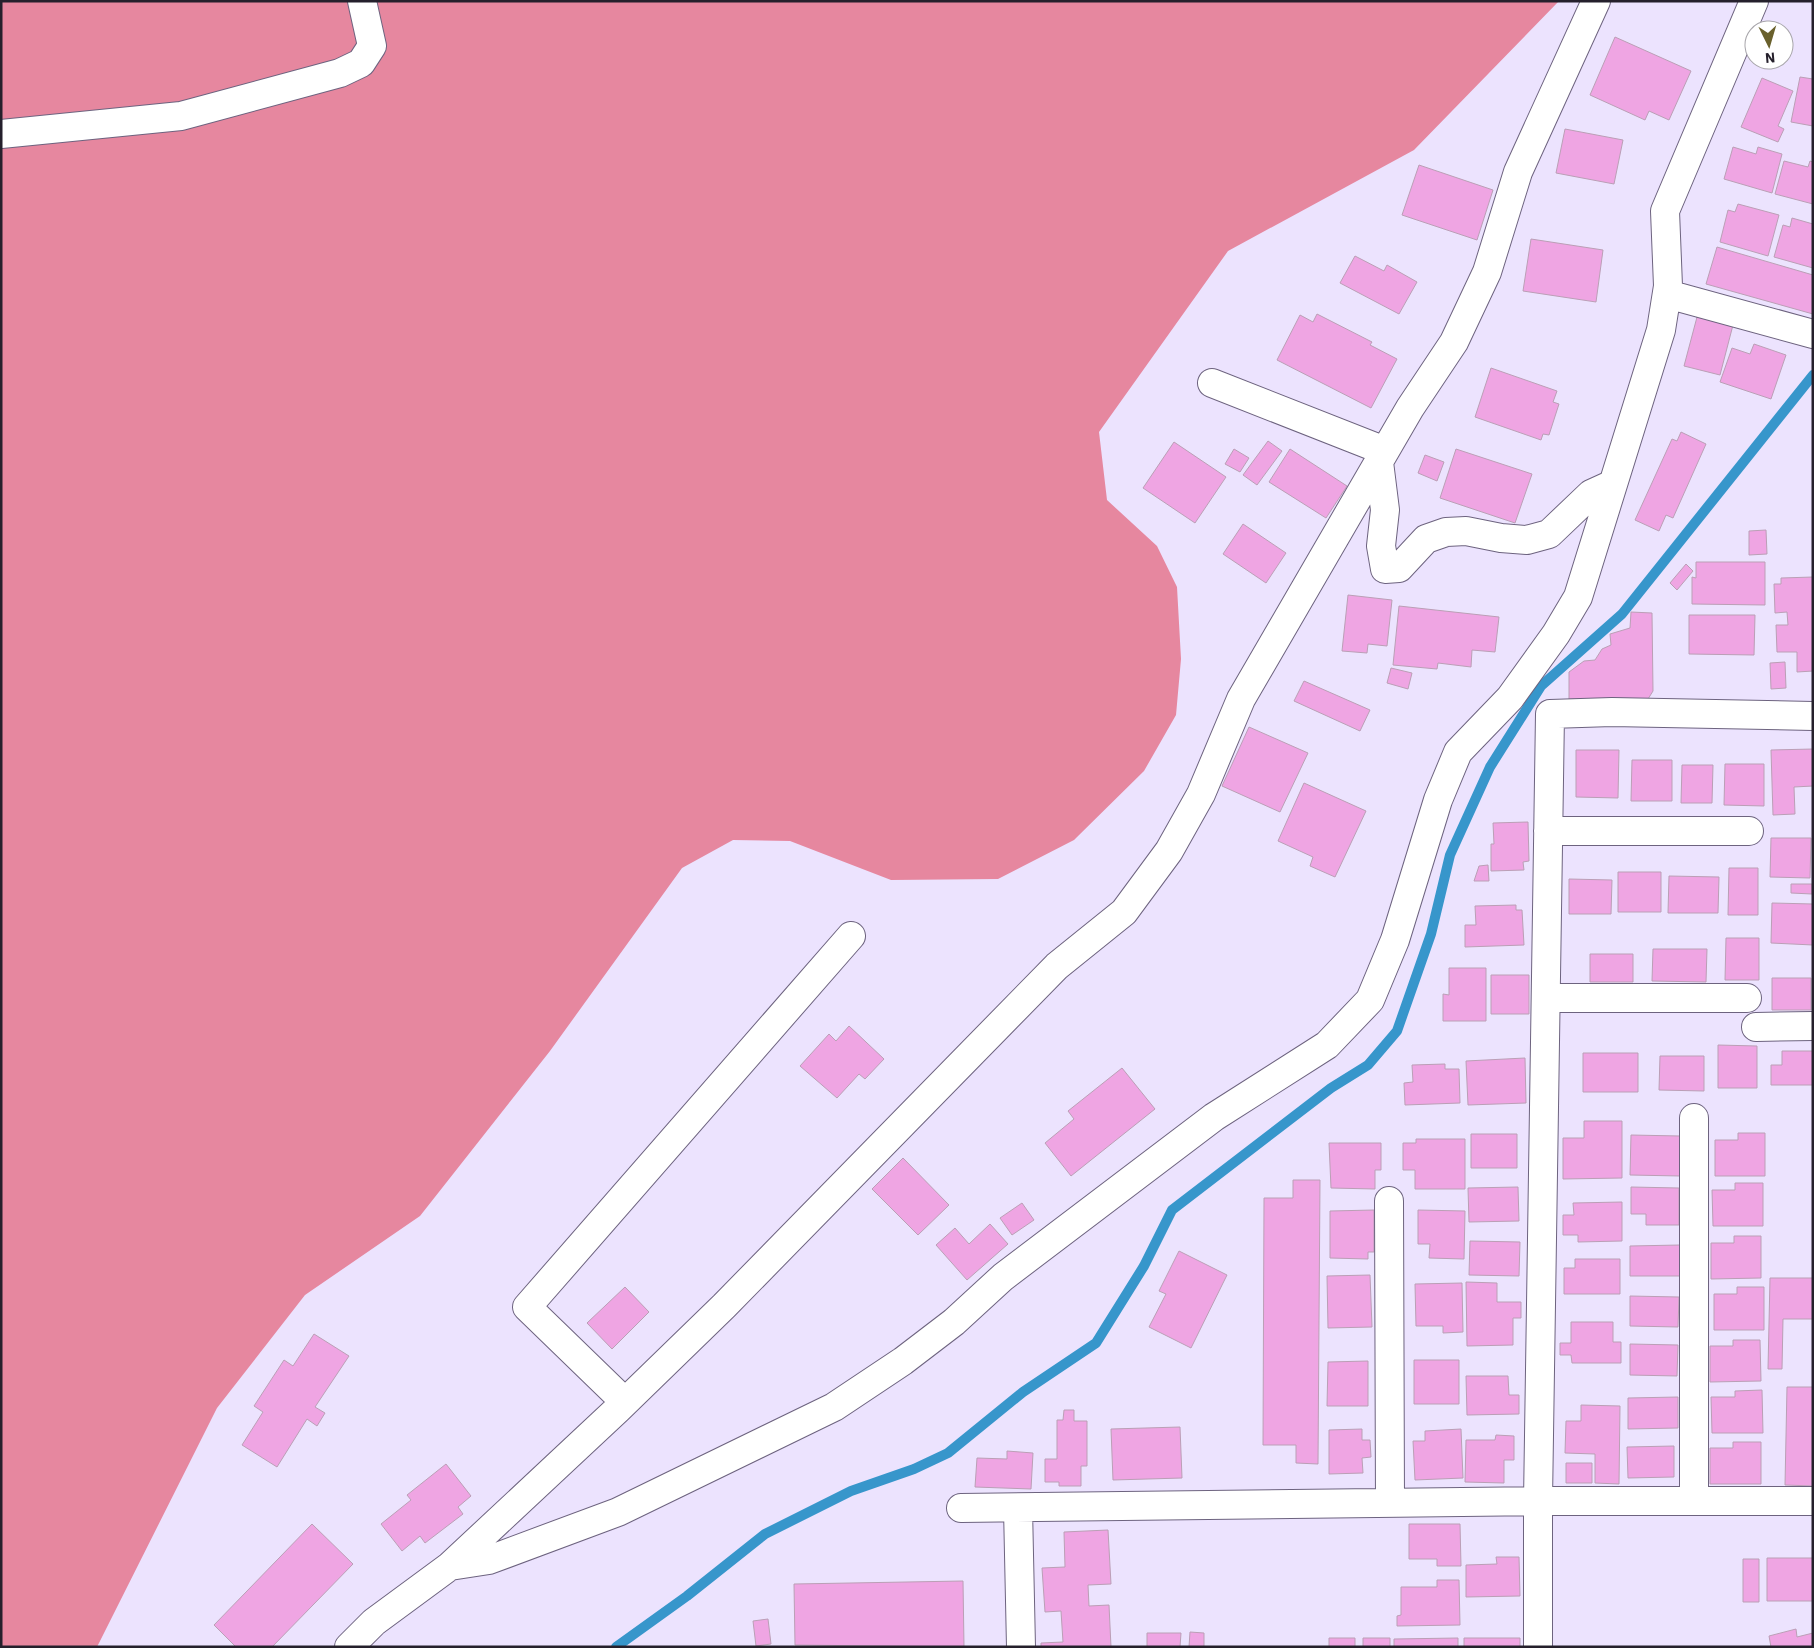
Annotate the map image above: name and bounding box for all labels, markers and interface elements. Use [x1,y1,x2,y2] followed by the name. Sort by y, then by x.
[1744,20,1794,70] north arrow
[1764,49,1776,67] text: N

